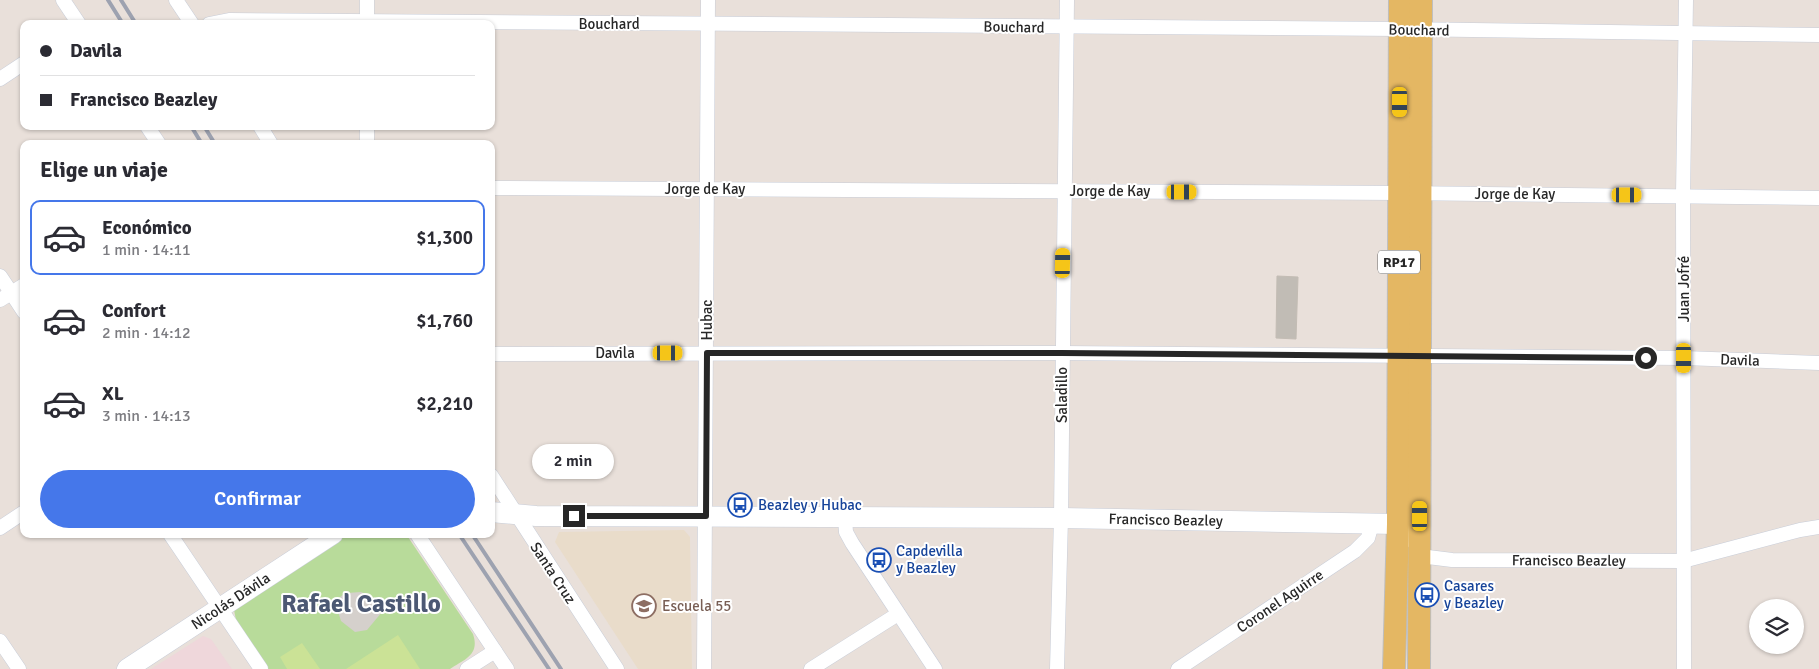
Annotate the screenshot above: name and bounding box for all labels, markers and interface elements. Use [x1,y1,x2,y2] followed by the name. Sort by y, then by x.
[578,15,640,33] street label: Bouchard
[983,17,1045,37] street label: Bouchard
[1388,20,1450,40] street label: Bouchard
[70,39,122,63] text: Davila
[1392,87,1407,117] car
[70,88,217,112] text: Francisco Beazley
[40,156,168,183] text: Elige un viaje
[665,180,745,198] street label: Jorge de Kay
[1070,182,1150,200] street label: Jorge de Kay
[1167,185,1197,200] car
[1475,185,1555,203] street label: Jorge de Kay
[1612,188,1642,203] car
[42,215,87,260] icon: car
[102,216,192,240] text: Económico
[416,226,473,250] text: $1,300
[102,240,191,260] text: 1 min · 14:11
[1055,248,1070,278] car
[1378,250,1420,274] road number: RP17
[1675,256,1693,322] street label: Juan Jofré
[42,298,87,343] icon: car
[102,299,166,323] text: Confort
[698,300,716,340] street label: Hubac
[416,309,473,333] text: $1,760
[102,323,191,343] text: 2 min · 14:12
[1676,343,1691,373] car
[595,344,635,362] street label: Davila
[653,346,683,361] car
[1635,347,1657,369] route start
[1720,350,1760,370] street label: Davila
[1053,367,1071,423] street label: Saladillo
[42,381,87,426] icon: car
[102,382,124,406] text: XL
[416,392,473,416] text: $2,210
[102,406,191,426] text: 3 min · 14:13
[533,444,615,478] callout: 2 min
[554,451,592,471] text: 2 min
[40,470,475,528] button: Confirmar
[727,492,753,518] bus stop icon: Beazley y Hubac
[758,496,862,514] place label: Beazley y Hubac
[1412,501,1427,531] car
[563,505,585,527] route end
[1109,510,1223,530] street label: Francisco Beazley
[526,539,580,607] street label: Santa Cruz
[896,542,963,577] place label: Capdevilla y Beazley
[866,547,892,573] bus stop icon: Capdevilla y Beazley
[1512,551,1626,570] street label: Francisco Beazley
[1233,565,1327,637] street label: Coronel Aguirre
[188,569,274,633] street label: Nicolás Dávila
[1444,577,1504,612] place label: Casares y Beazley
[1414,582,1440,608] bus stop icon: Casares y Beazley
[281,588,441,619] district label: Rafael Castillo
[631,593,657,619] school or university icon: Escuela 55
[662,597,731,615] place label: Escuela 55
[1749,599,1804,654] map controls
[1749,599,1804,654] button: layers

